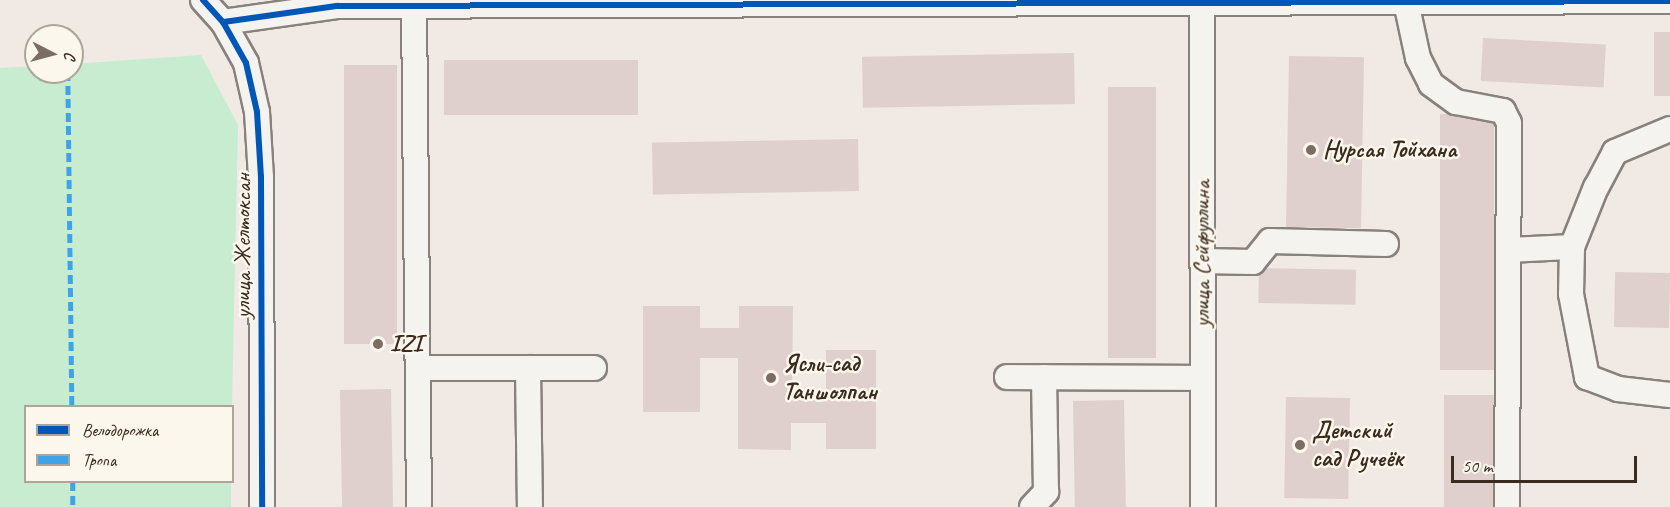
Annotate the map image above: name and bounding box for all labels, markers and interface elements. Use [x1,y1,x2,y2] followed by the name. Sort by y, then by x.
[24,24,84,84] north arrow
[60,51,80,61] text: С
[1323,136,1457,164] place label: Нурсая Тойхана
[1304,143,1318,157] marker: Нурсая Тойхана
[229,172,257,320] street label: улица Желтоксан
[1188,180,1216,328] street label: улица Сейфуллина
[390,330,423,358] place label: IZI
[371,337,385,351] marker: IZI
[783,350,877,406] place label: Ясли-сад Таншолпан
[764,371,778,385] marker: Ясли-сад Таншолпан
[24,405,234,483] legend
[1312,417,1401,473] place label: Детский сад Ручеёк
[82,419,158,441] text: Велодорожка
[1293,438,1307,452] marker: Детский сад Ручеёк
[1454,444,1640,482] scale bar
[82,449,116,471] text: Тропа
[1462,455,1493,477] text: 50 m

